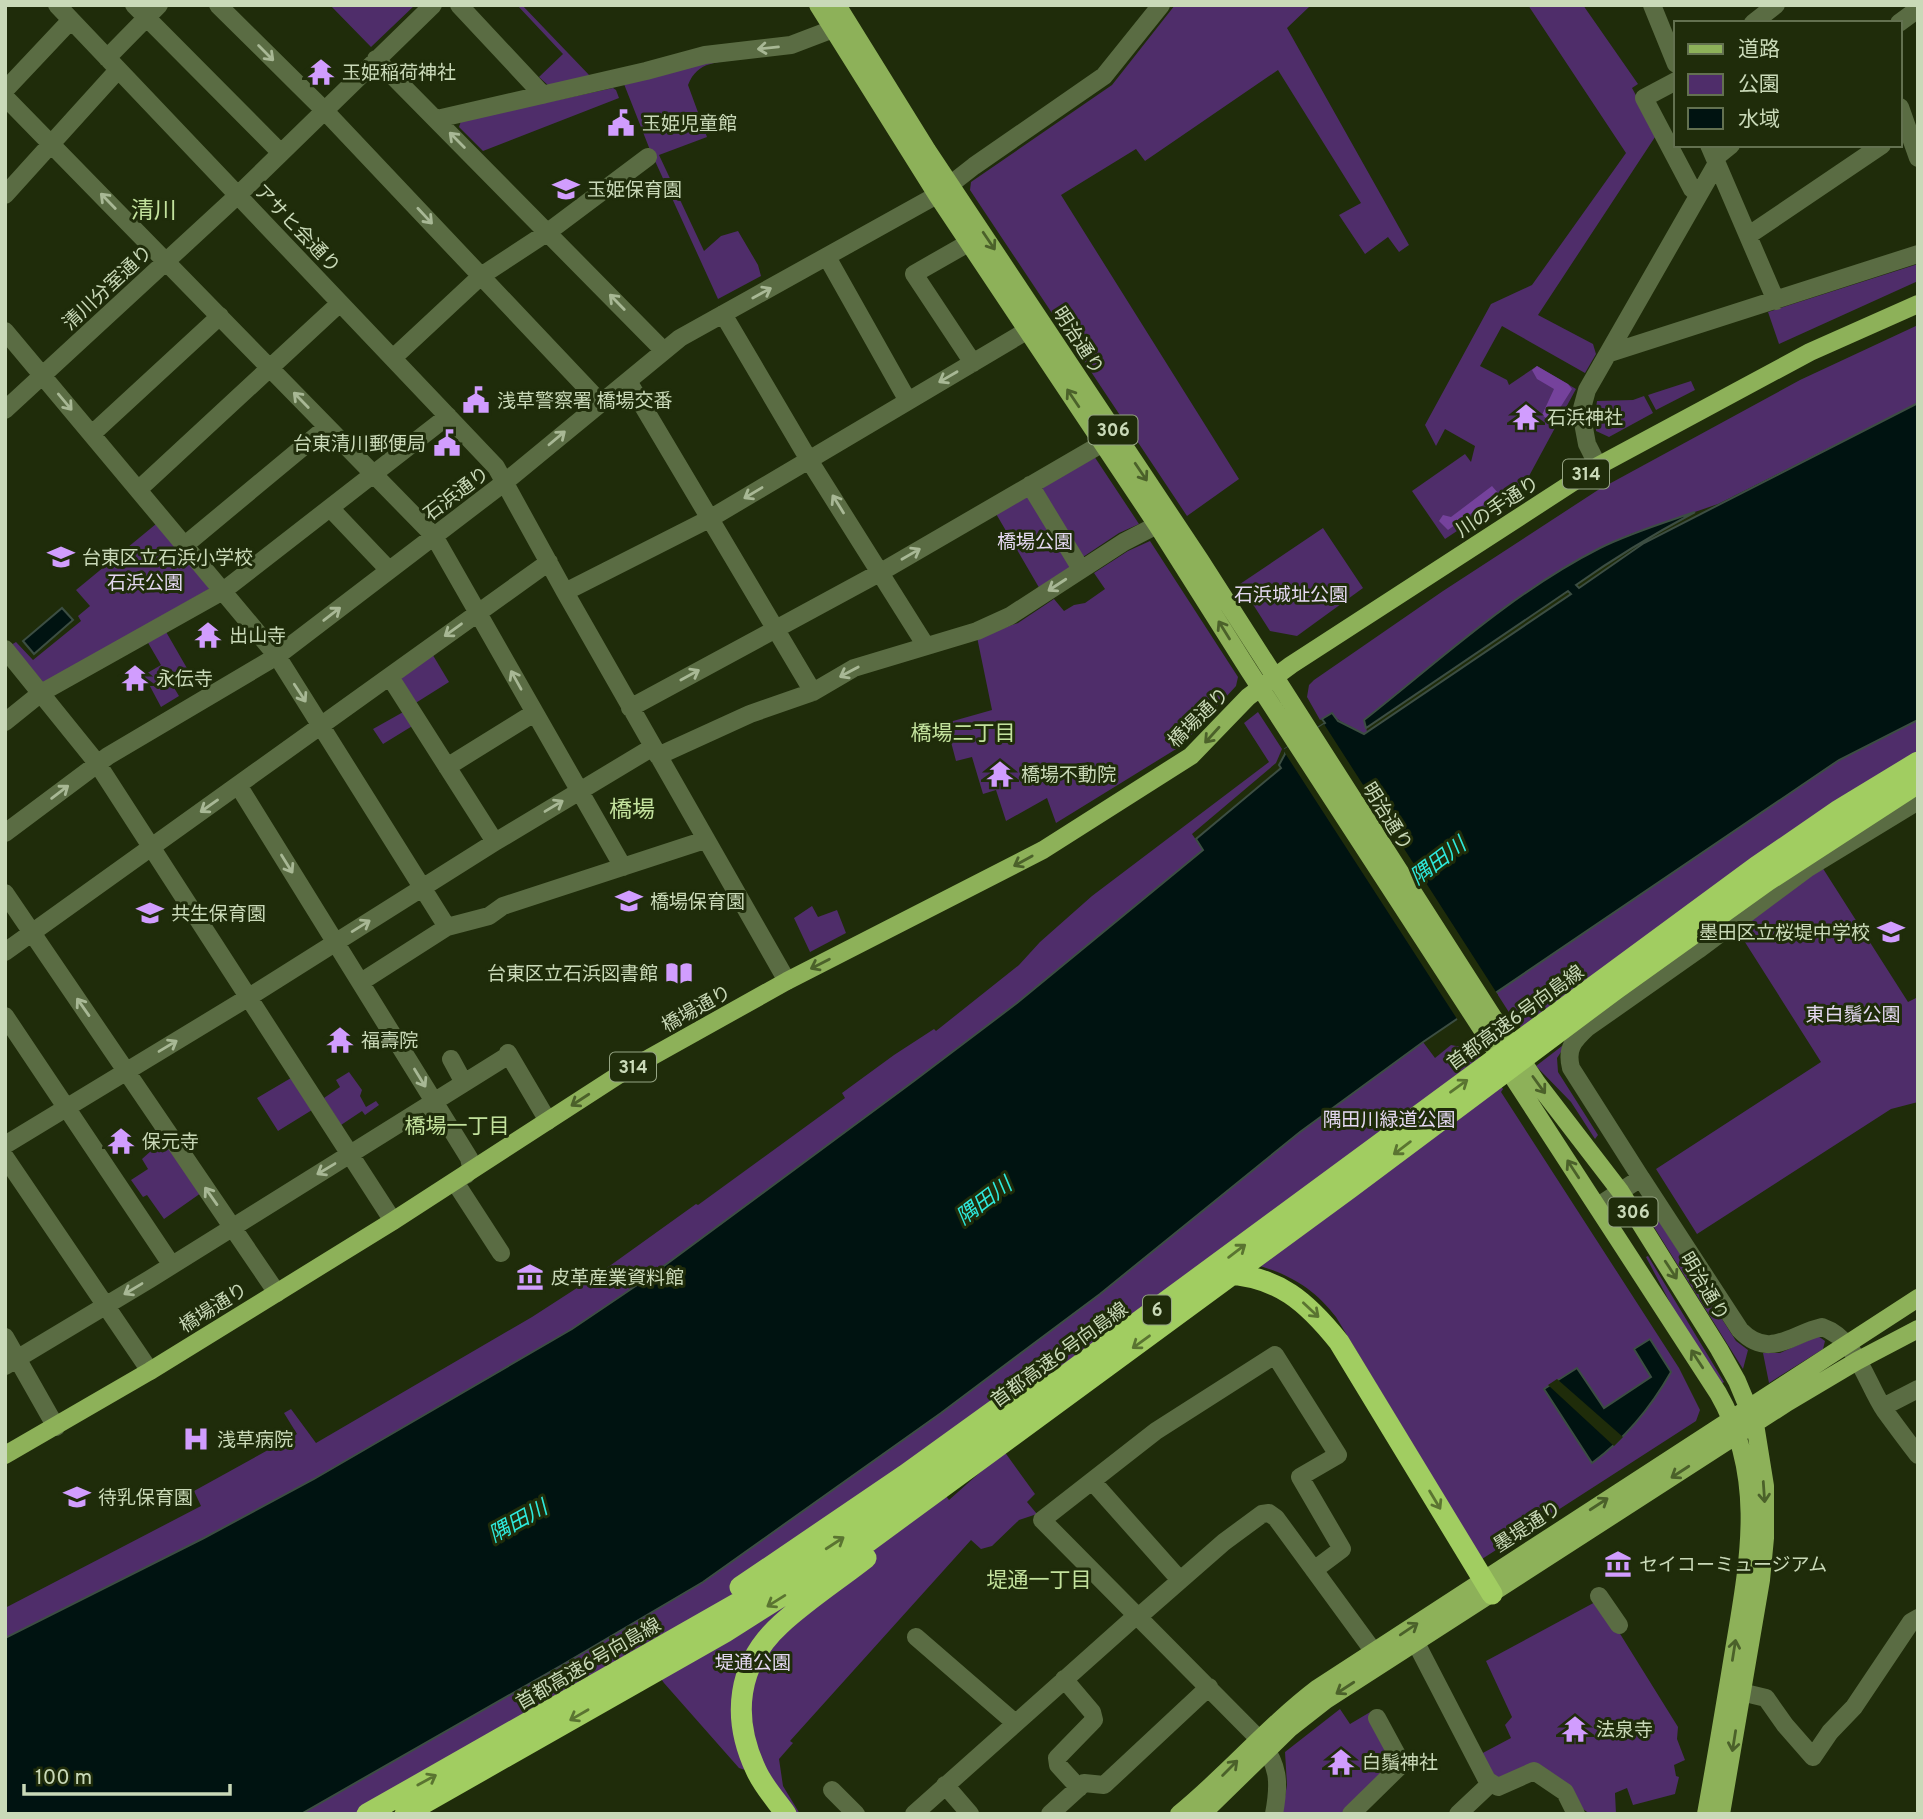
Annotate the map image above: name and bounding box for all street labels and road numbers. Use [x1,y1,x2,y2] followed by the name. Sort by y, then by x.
[248,180,345,279] street label: アサヒ会通り
[58,241,158,336] street label: 清川分室通り
[1047,303,1108,380] street label: 明治通り
[1088,416,1138,444] road number: 306
[1563,460,1609,488] road number: 314
[420,462,495,527] street label: 石浜通り
[1452,472,1544,544] street label: 川の手通り
[1164,683,1235,753] street label: 橋場通り
[1356,778,1417,856] street label: 明治通り
[1443,961,1589,1076] street label: 首都高速6号向島線
[658,981,736,1039] street label: 橋場通り
[610,1052,656,1082] road number: 314
[1608,1198,1658,1226] road number: 306
[1673,1248,1733,1326] street label: 明治通り
[175,1278,253,1339] street label: 橋場通り
[1143,1296,1171,1324] road number: 6
[987,1298,1133,1413] street label: 首都高速6号向島線
[1490,1497,1567,1558] street label: 墨堤通り
[512,1614,666,1716] street label: 首都高速6号向島線

